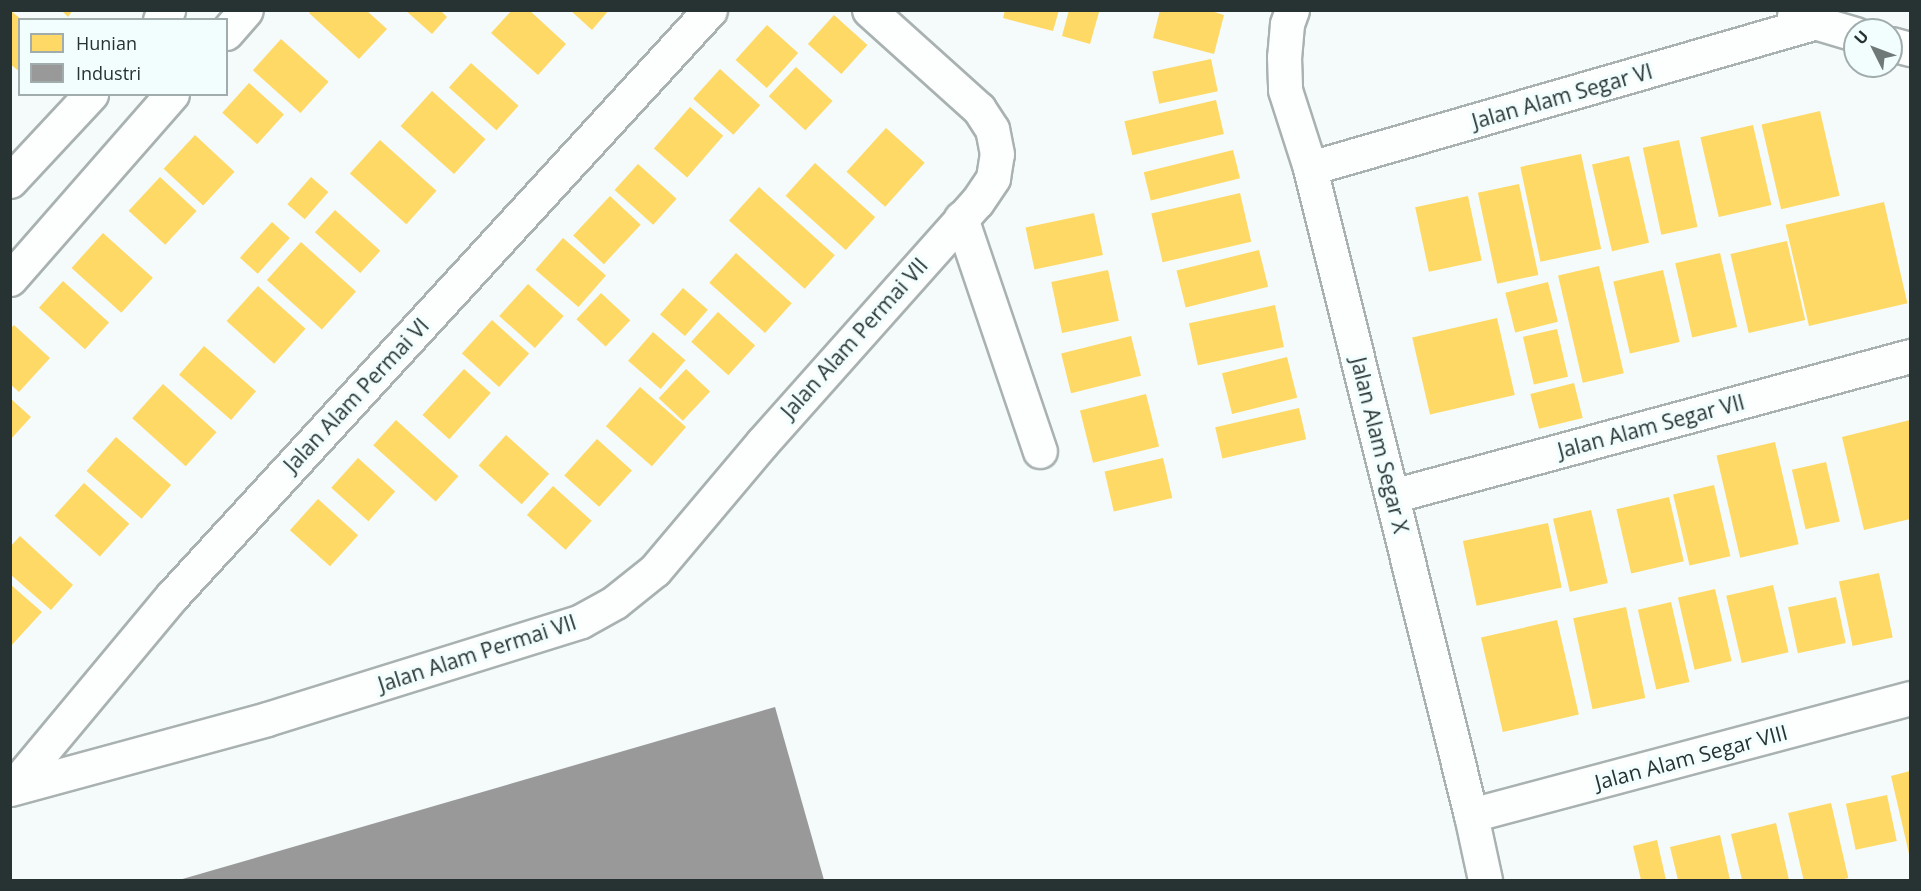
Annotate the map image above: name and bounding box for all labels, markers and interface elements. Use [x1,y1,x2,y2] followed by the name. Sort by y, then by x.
[18,18,228,96] legend
[1843,18,1903,78] north arrow
[1849,25,1873,49] text: U
[76,31,137,55] text: Hunian
[1469,58,1655,134] street label: Jalan Alam Segar VI
[76,61,141,85] text: Industri
[775,253,933,423] street label: Jalan Alam Permai VII
[278,313,434,477] street label: Jalan Alam Permai VI
[1346,354,1414,536] street label: Jalan Alam Segar X
[1555,389,1747,463] street label: Jalan Alam Segar VII
[375,609,579,697] street label: Jalan Alam Permai VII
[1592,719,1790,795] street label: Jalan Alam Segar VIII

